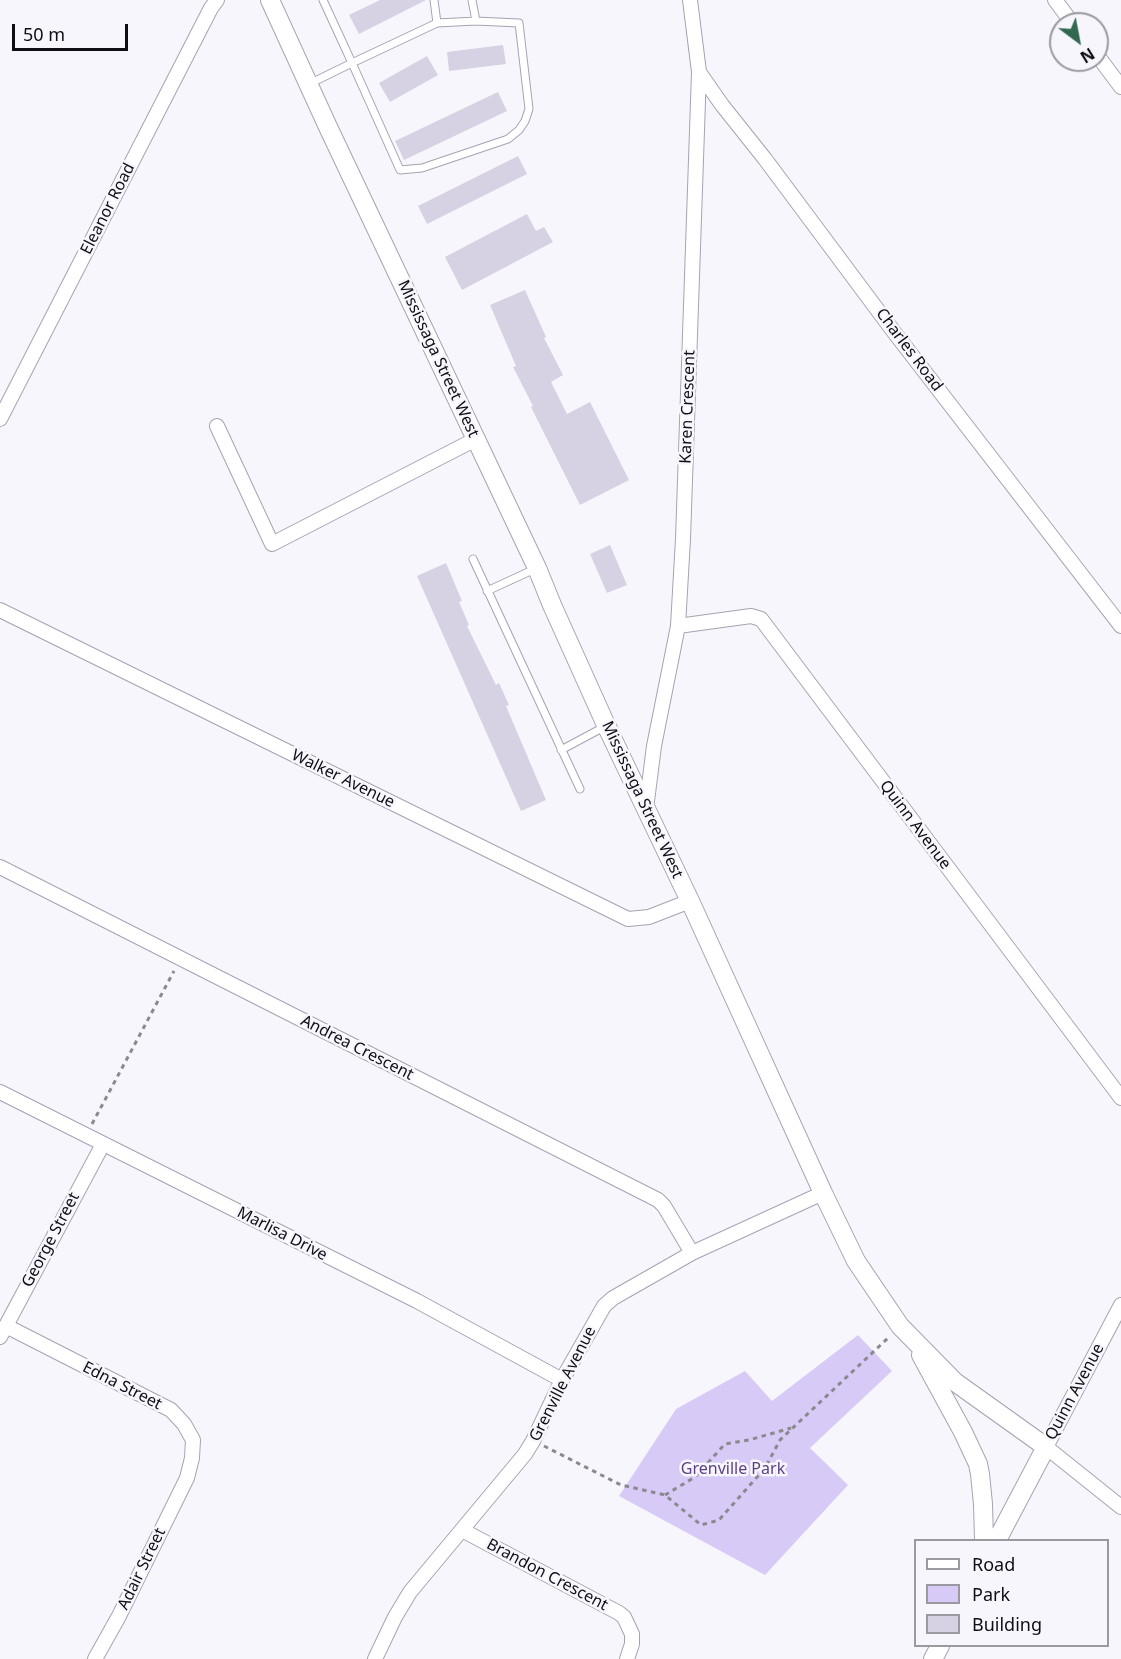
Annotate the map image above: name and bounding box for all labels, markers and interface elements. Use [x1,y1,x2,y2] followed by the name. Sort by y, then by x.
[15,12,130,50] scale bar
[1049,12,1109,72] north arrow
[23,22,65,46] text: 50 m
[1076,43,1099,68] text: N
[77,160,139,258] street label: Eleanor Road
[393,277,483,441] street label: Mississaga Street West
[872,305,946,395] street label: Charles Road
[676,350,700,464] street label: Karen Crescent
[597,718,687,882] street label: Mississaga Street West
[288,746,398,812] street label: Walker Avenue
[875,777,955,873] street label: Quinn Avenue
[297,1011,417,1085] street label: Andrea Crescent
[18,1189,84,1291] street label: George Street
[234,1203,330,1265] street label: Marlisa Drive
[526,1323,600,1445] street label: Grenville Avenue
[1041,1340,1109,1444] street label: Quinn Avenue
[79,1358,165,1414] street label: Edna Street
[681,1459,785,1479] park label: Grenville Park
[114,1525,170,1613] street label: Adair Street
[483,1535,611,1615] street label: Brandon Crescent
[914,1539,1109,1647] legend
[972,1552,1015,1576] text: Road
[972,1582,1010,1606] text: Park
[972,1612,1042,1636] text: Building

